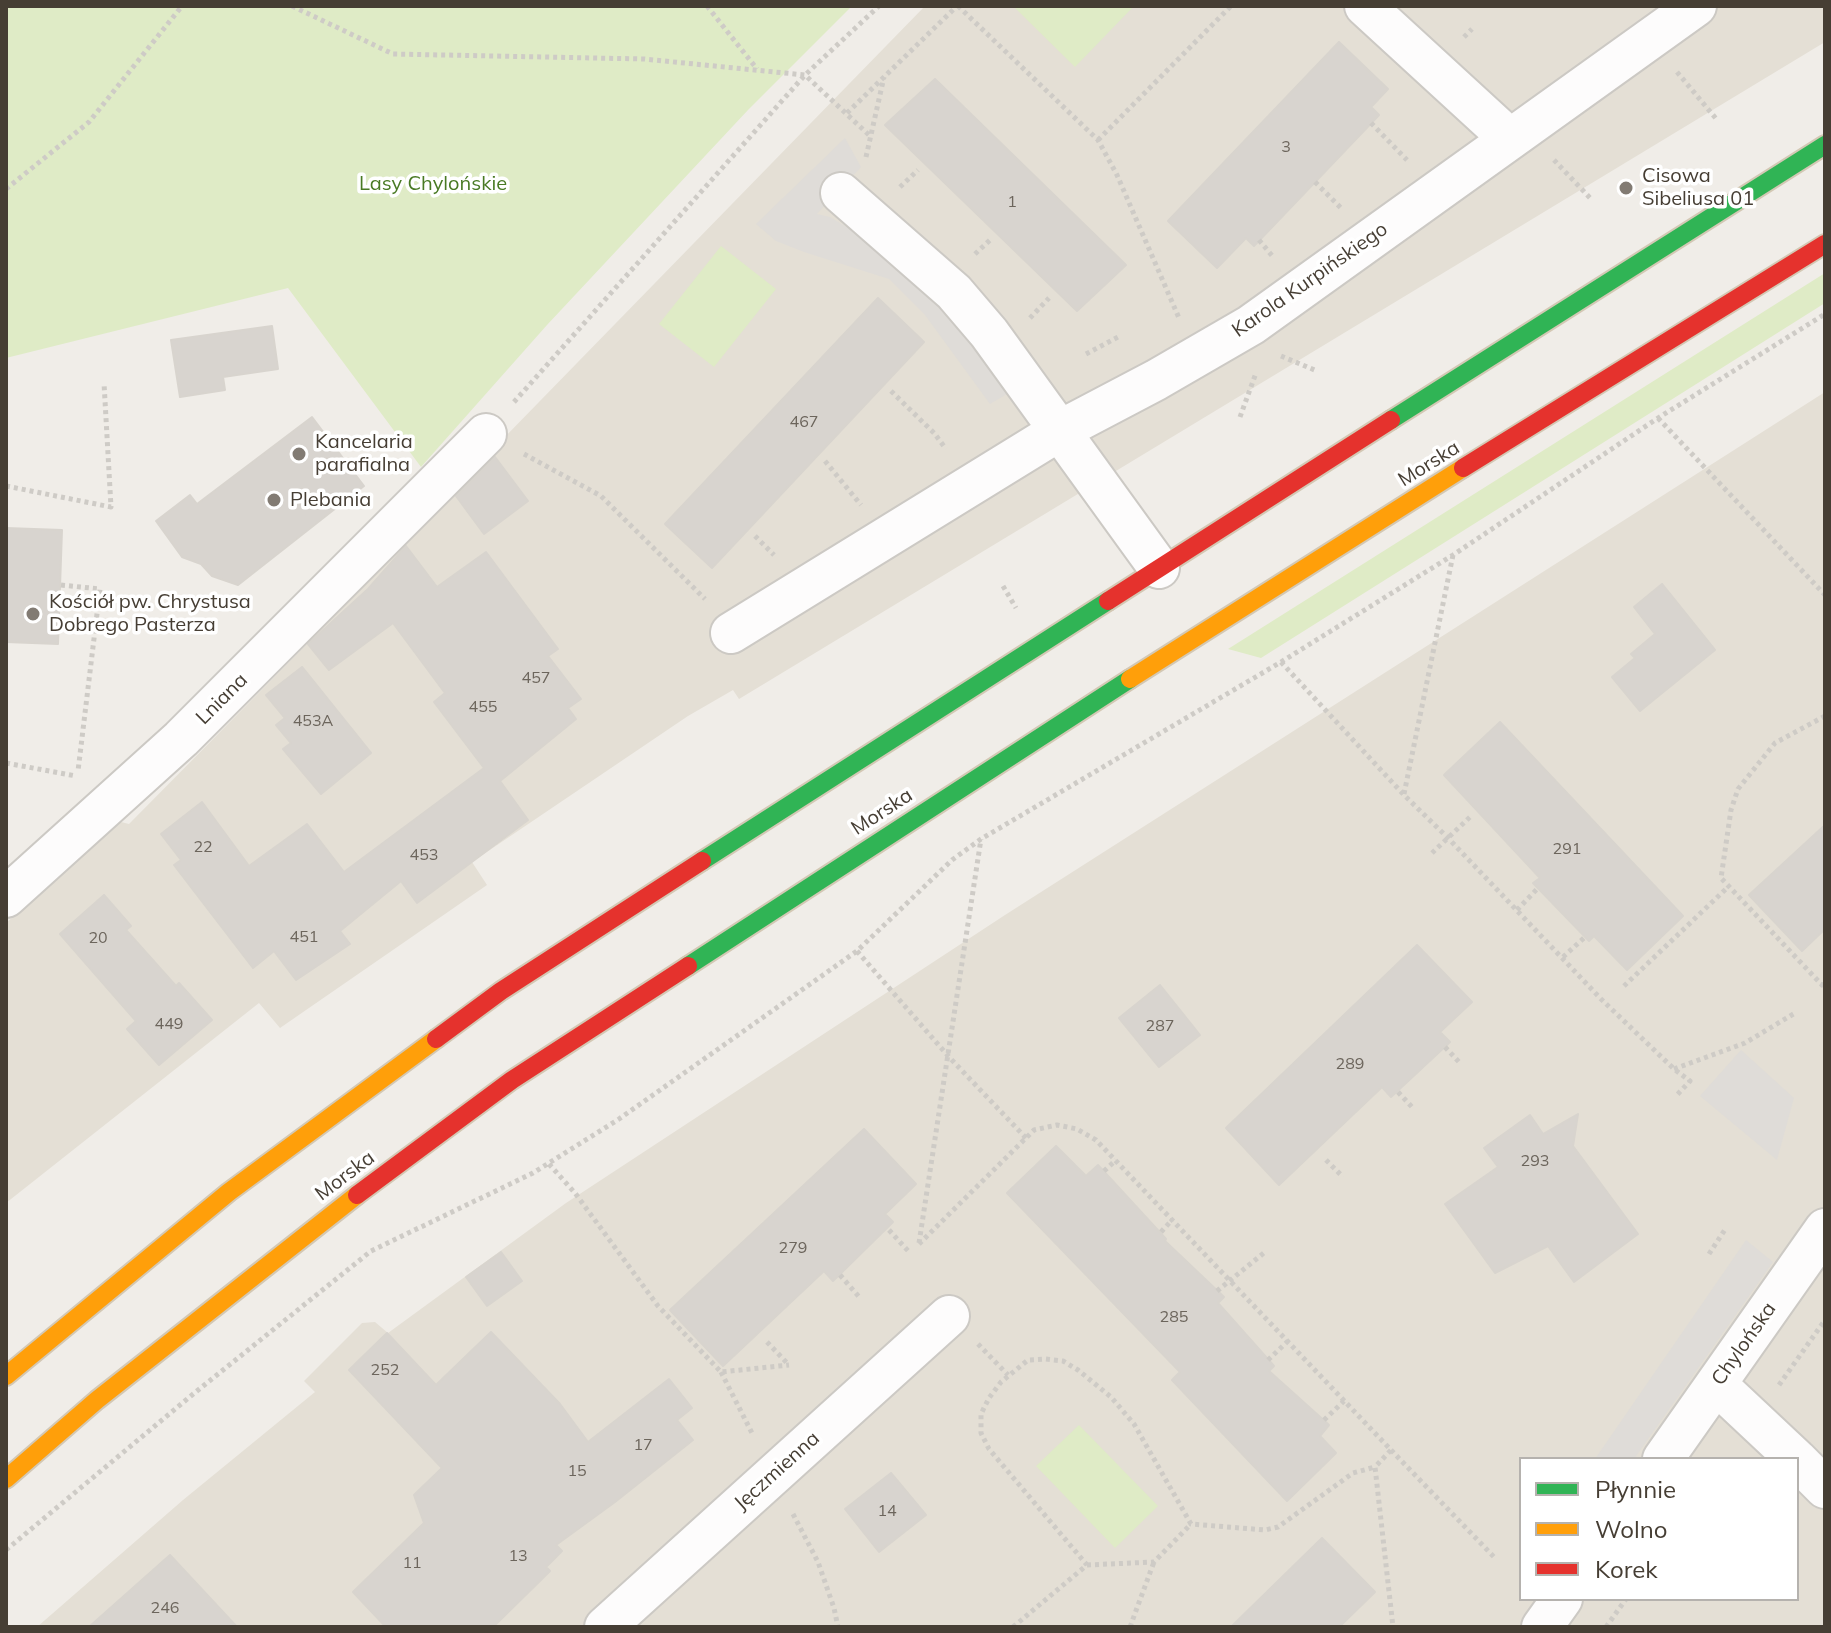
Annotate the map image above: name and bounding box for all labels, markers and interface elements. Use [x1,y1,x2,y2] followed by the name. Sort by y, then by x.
[1281,137,1291,157] house number: 3
[1642,164,1754,211] place label: Cisowa Sibeliusa 01
[359,172,507,196] park label: Lasy Chylońskie
[1617,179,1635,197] marker: Cisowa Sibeliusa 01
[1007,192,1017,212] house number: 1
[1228,217,1392,343] street label: Karola Kurpińskiego
[790,412,818,432] house number: 467
[315,430,413,477] place label: Kancelaria parafialna
[1394,436,1464,492] street label: Morska
[290,445,308,463] marker: Kancelaria parafialna
[290,488,371,512] place label: Plebania
[265,491,283,509] marker: Plebania
[49,590,251,637] place label: Kościół pw. Chrystusa Dobrego Pasterza
[24,605,42,623] marker: Kościół pw. Chrystusa Dobrego Pasterza
[191,668,253,730] street label: Lniana
[522,668,550,688] house number: 457
[469,697,497,717] house number: 455
[293,711,333,731] house number: 453A
[847,783,917,841] street label: Morska
[193,837,213,857] house number: 22
[1553,839,1581,859] house number: 291
[410,845,438,865] house number: 453
[290,927,318,947] house number: 451
[88,928,108,948] house number: 20
[155,1014,183,1034] house number: 449
[1146,1016,1174,1036] house number: 287
[1336,1054,1364,1074] house number: 289
[311,1146,379,1206] street label: Morska
[1521,1151,1549,1171] house number: 293
[779,1238,807,1258] house number: 279
[1707,1298,1781,1390] street label: Chylońska
[1160,1307,1188,1327] house number: 285
[371,1360,399,1380] house number: 252
[729,1426,825,1516] street label: Jęczmienna
[633,1435,653,1455] house number: 17
[1519,1457,1799,1601] legend
[567,1461,587,1481] house number: 15
[1595,1474,1676,1504] text: Płynnie
[877,1501,897,1521] house number: 14
[1595,1514,1667,1544] text: Wolno
[508,1546,528,1566] house number: 13
[402,1553,422,1573] house number: 11
[1595,1554,1658,1584] text: Korek
[151,1598,179,1618] house number: 246

